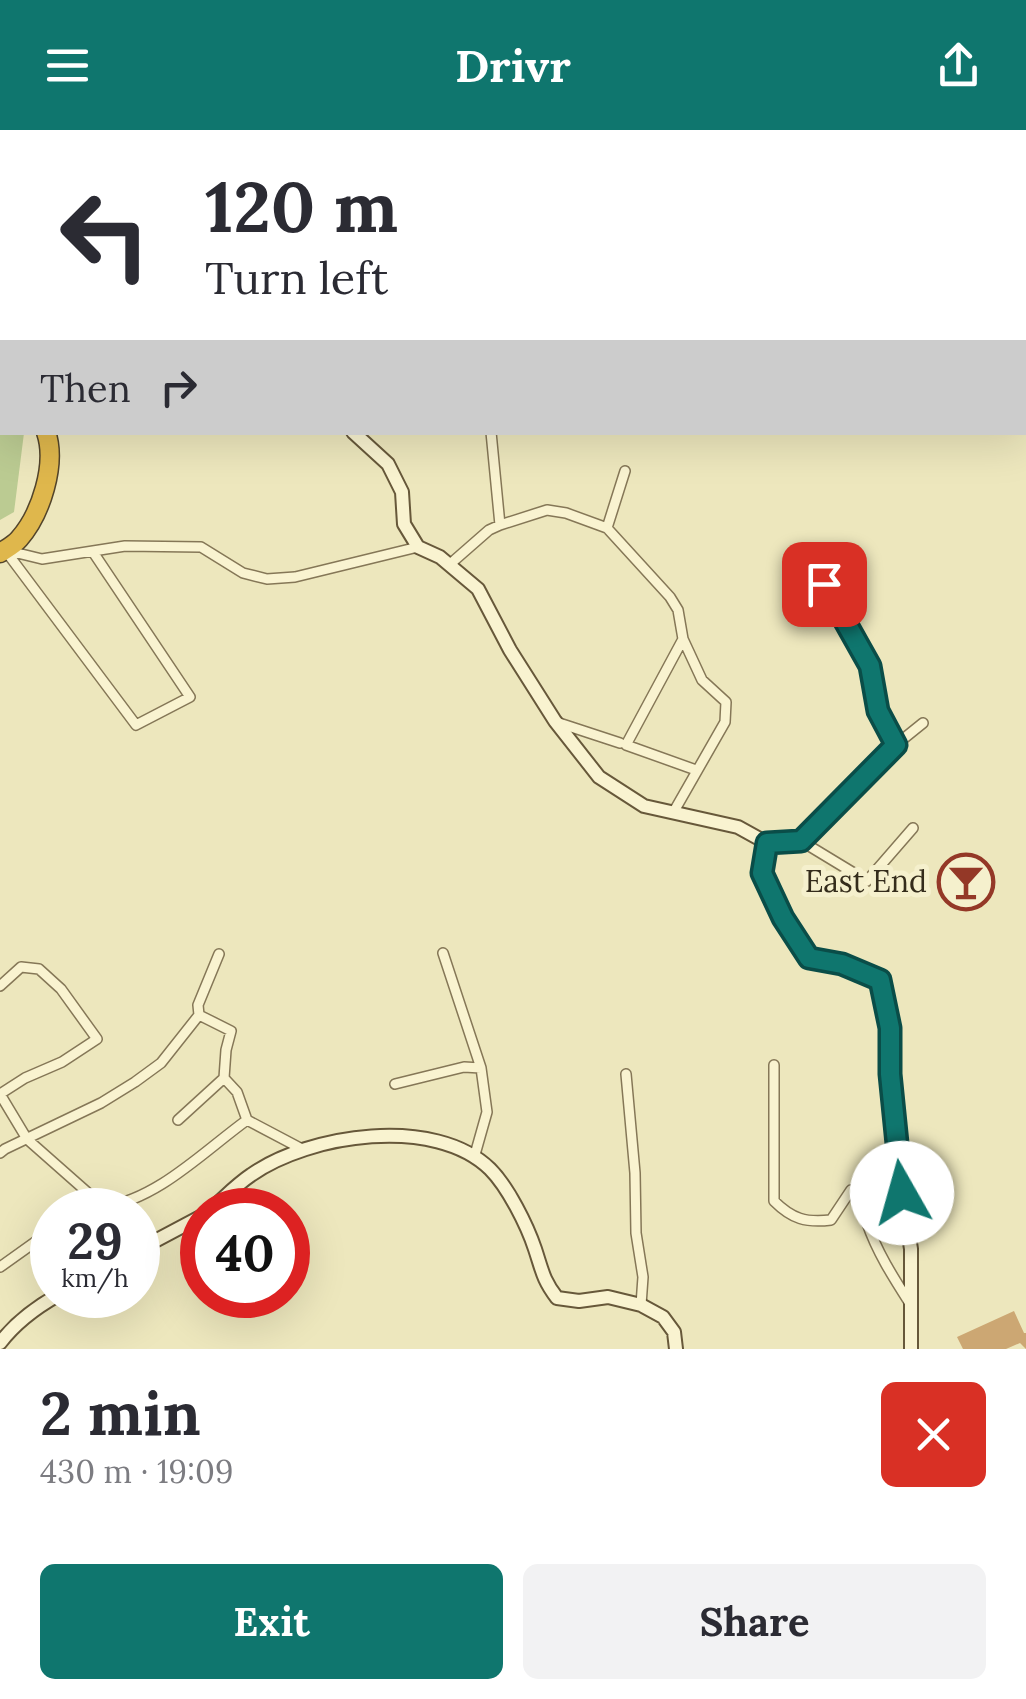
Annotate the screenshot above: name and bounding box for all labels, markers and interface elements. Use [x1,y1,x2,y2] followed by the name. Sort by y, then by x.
[455,37,571,94] text: Drivr
[40,38,95,93] icon: menu
[931,38,986,93] icon: share
[205,162,398,251] text: 120 m
[40,170,170,300] icon: left
[205,249,388,306] text: Turn left
[151,360,206,415] icon: right
[40,364,131,412] text: Then
[782,542,867,627] pin
[797,557,852,612] icon: arrive
[936,852,996,912] bar icon: East End
[805,862,927,900] place label: East End
[850,1141,954,1245] position arrow
[180,1188,310,1318] speed limit sign: 40
[67,1209,123,1273] text: 29
[61,1262,129,1294] text: km/h
[40,1375,201,1451] text: 2 min
[881,1382,986,1487] button: close
[40,1451,233,1492] text: 430 m · 19:09
[40,1564,503,1679] button: Exit
[523,1564,986,1679] button: Share

